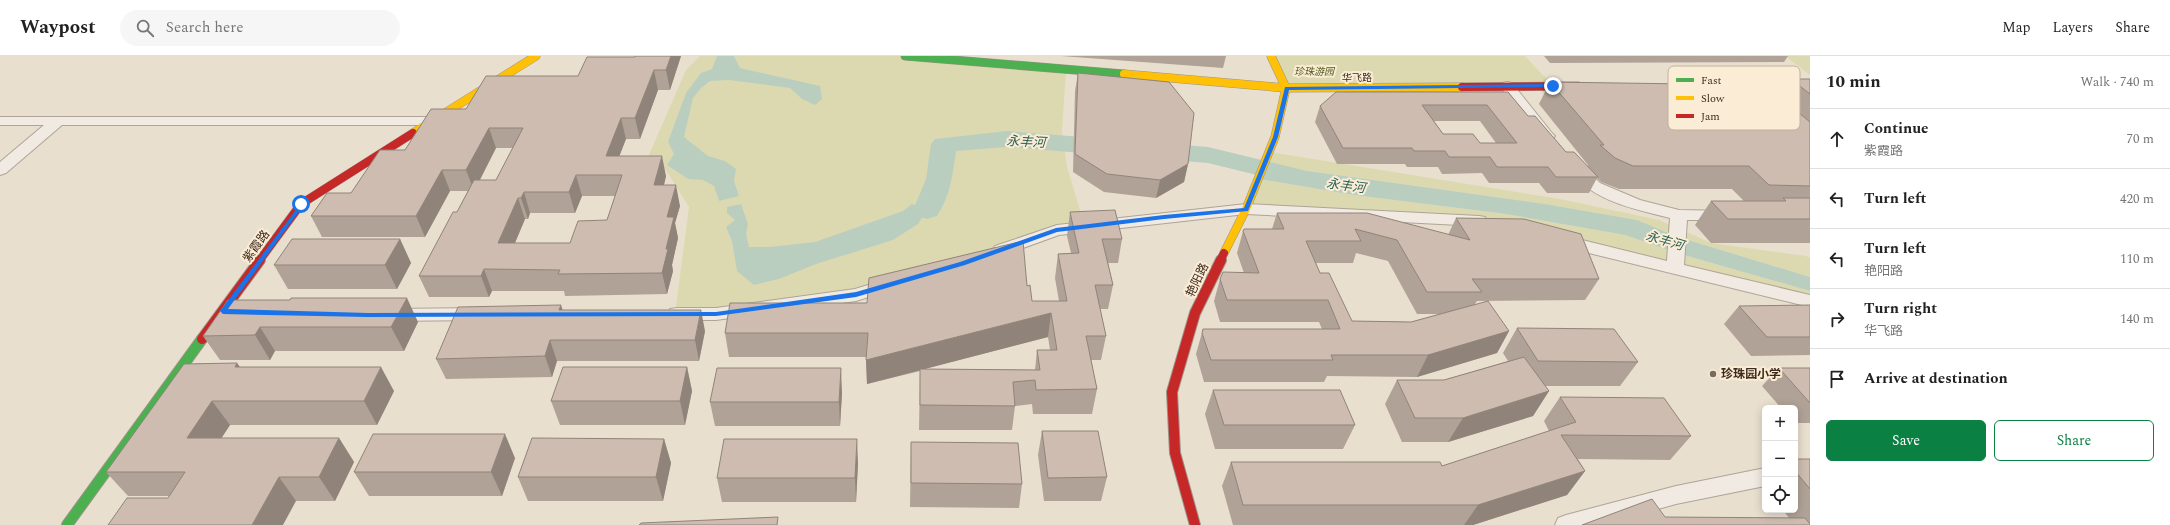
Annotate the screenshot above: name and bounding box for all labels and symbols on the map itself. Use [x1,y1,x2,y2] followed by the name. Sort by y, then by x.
[1294,64,1336,80] park label: 珍珠游园
[1668,66,1800,130] legend
[1342,70,1372,86] street label: 华飞路
[1701,72,1722,89] text: Fast
[1544,77,1562,95] route end
[1701,90,1725,107] text: Slow
[1701,108,1720,125] text: Jam
[1006,131,1049,153] water label: 永丰河
[1325,173,1370,199] water label: 永丰河
[292,195,310,213] route start
[238,226,275,266] street label: 紫霞路
[1643,226,1689,257] water label: 永丰河
[1181,260,1214,301] street label: 艳阳路
[1721,365,1781,384] place label: 珍珠园小学
[1708,369,1718,379] marker: 珍珠园小学

